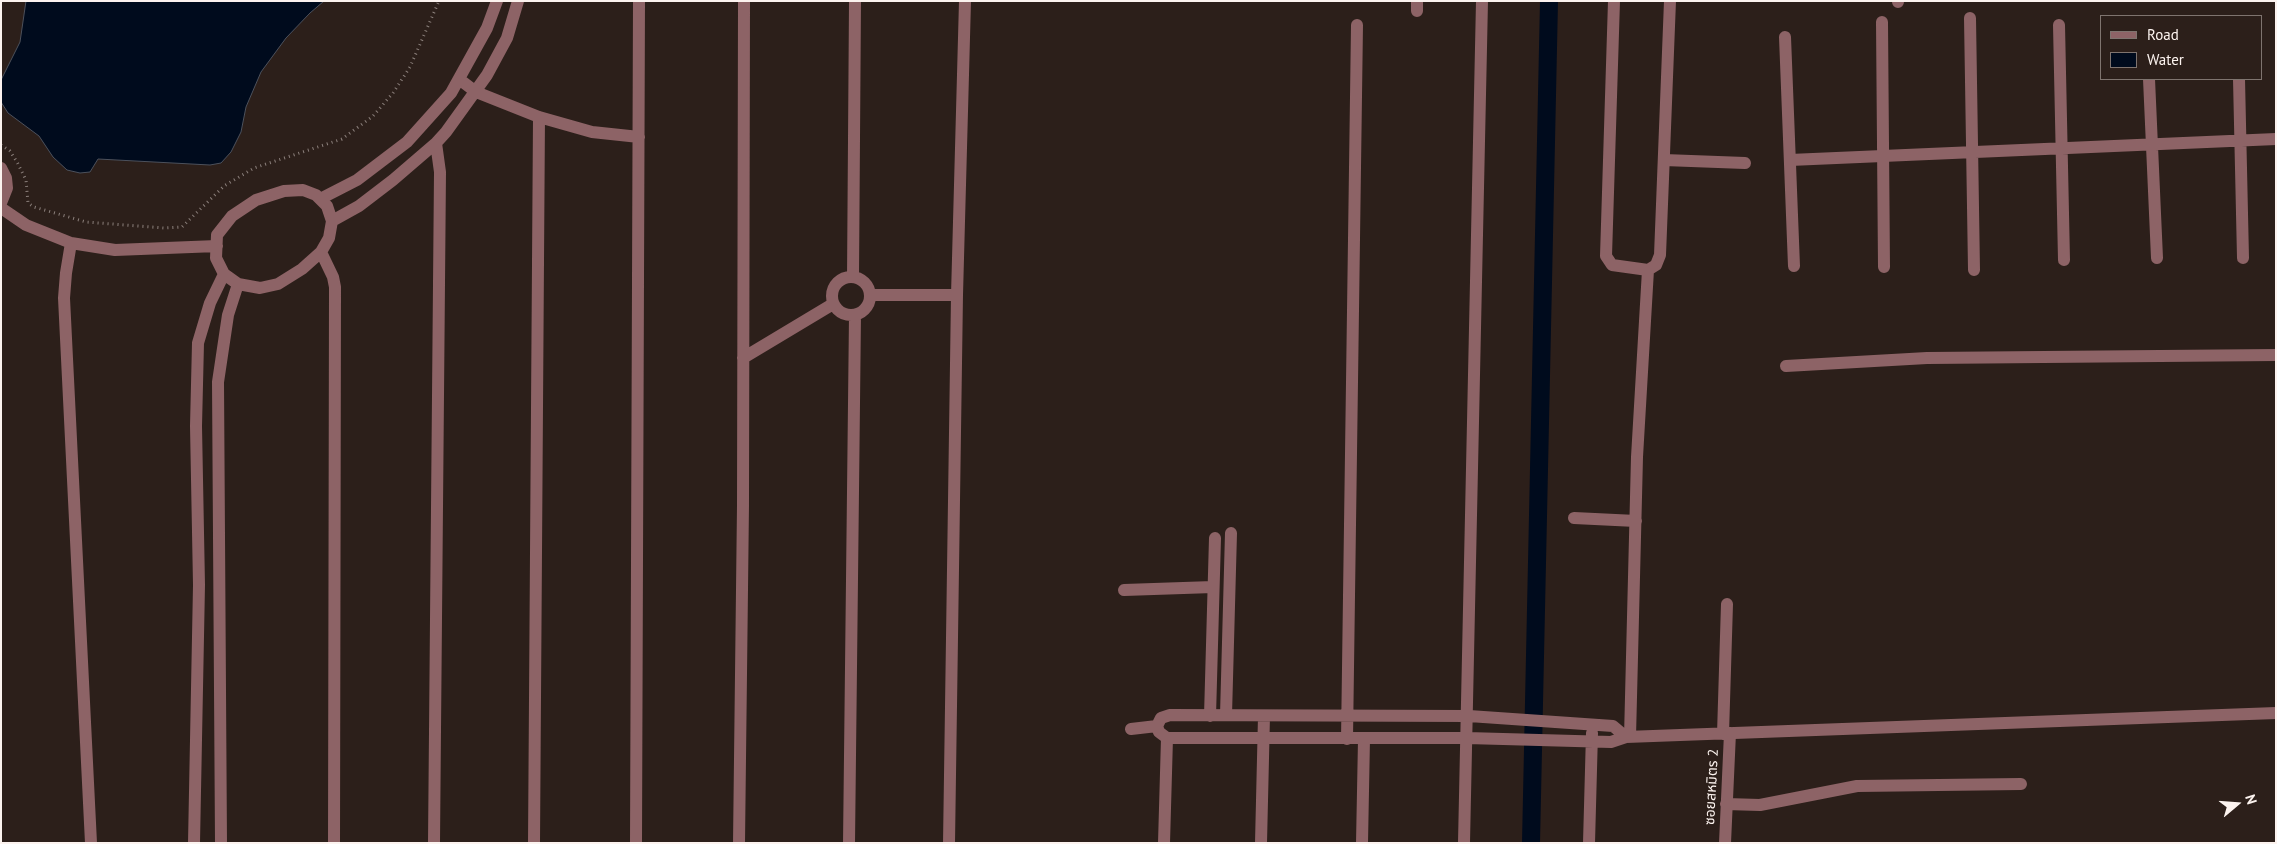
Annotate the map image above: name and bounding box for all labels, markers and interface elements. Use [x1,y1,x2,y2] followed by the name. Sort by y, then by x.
[2100,15,2262,80] legend
[2147,25,2179,44] text: Road
[2147,50,2184,69] text: Water
[1702,749,1722,825] street label: ซอยสหมิตร 2
[2212,779,2262,829] north arrow
[2241,792,2261,807] text: N

